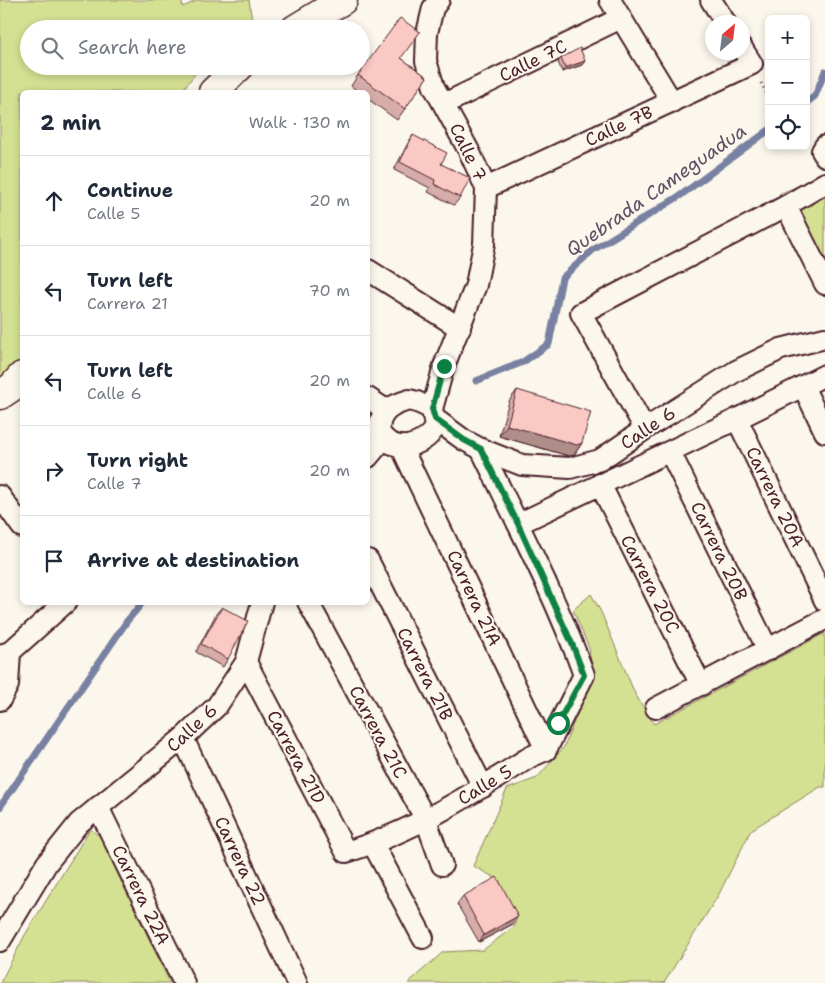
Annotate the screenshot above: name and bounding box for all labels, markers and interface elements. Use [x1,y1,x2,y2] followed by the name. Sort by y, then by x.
[705,15,750,60] north arrow
[765,15,810,150] map controls
[765,15,810,60] button: +
[20,20,370,75] search box
[38,34,66,62] icon: search
[495,34,571,88] street label: Calle 7C
[78,35,187,60] text: Search here
[765,60,810,105] button: −
[581,100,657,152] street label: Calle 7B
[765,105,810,150] button: locate
[40,109,101,137] text: 2 min
[249,112,350,133] text: Walk · 130 m
[561,118,751,262] water label: Quebrada Cameguadua
[444,119,492,185] street label: Calle 7
[87,178,173,203] text: Continue
[40,187,68,215] icon: ahead
[309,190,350,211] text: 20 m
[87,203,140,224] text: Calle 5
[87,268,173,293] text: Turn left
[40,277,68,305] icon: left
[309,280,350,301] text: 70 m
[87,293,168,314] text: Carrera 21
[433,355,456,378] route end
[87,358,173,383] text: Turn left
[40,367,68,395] icon: left
[309,370,350,391] text: 20 m
[87,383,142,404] text: Calle 6
[616,401,680,455] street label: Calle 6
[740,443,810,551] street label: Carrera 20A
[87,448,188,473] text: Turn right
[40,457,68,485] icon: right
[309,460,350,481] text: 20 m
[87,473,142,494] text: Calle 7
[685,498,753,604] street label: Carrera 20B
[615,531,685,637] street label: Carrera 20C
[441,546,507,650] street label: Carrera 21A
[40,547,68,575] icon: arrive
[87,548,299,573] text: Arrive at destination
[391,623,459,725] street label: Carrera 21B
[343,681,413,783] street label: Carrera 21C
[161,698,223,758] street label: Calle 6
[261,706,331,808] street label: Carrera 21D
[547,712,570,735] route start
[453,759,517,811] street label: Calle 5
[209,812,271,910] street label: Carrera 22
[106,841,176,949] street label: Carrera 22A

